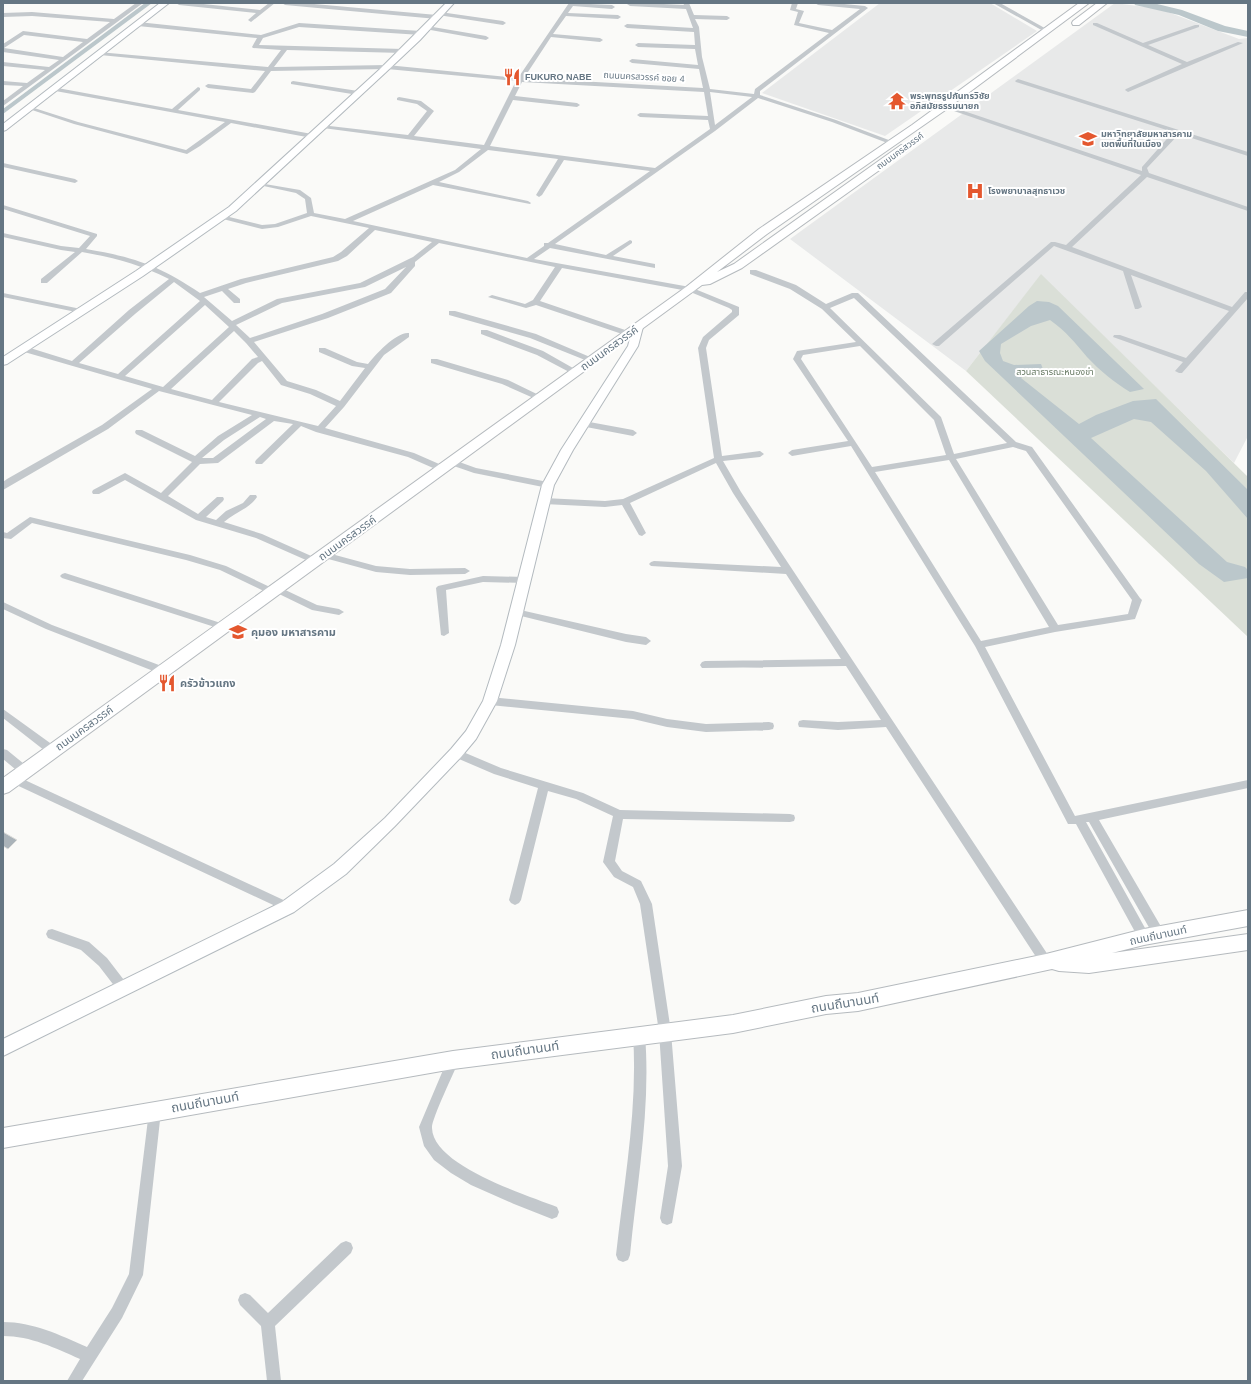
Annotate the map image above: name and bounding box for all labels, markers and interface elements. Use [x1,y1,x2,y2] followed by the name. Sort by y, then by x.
[502,67,522,87] restaurant icon: FUKURO NABE
[603,70,685,84] street label: ถนนนครสวรรค์ ซอย 4
[525,72,592,82] place label: FUKURO NABE
[887,91,907,111] temple icon: พระพุทธรูปกันทรวิชัย อภิสมัยธรรมนายก
[910,91,990,111] place label: พระพุทธรูปกันทรวิชัย อภิสมัยธรรมนายก
[1078,129,1098,149] school or university icon: มหาวิทยาลัยมหาสารคาม เขตพื้นที่ในเมือง
[1101,129,1192,149] place label: มหาวิทยาลัยมหาสารคาม เขตพื้นที่ในเมือง
[874,131,926,171] street label: ถนนนครสวรรค์
[965,181,985,201] hospital icon: โรงพยาบาลสุทธาเวช
[988,186,1065,196] place label: โรงพยาบาลสุทธาเวช
[578,323,640,373] street label: ถนนนครสวรรค์
[1016,367,1094,377] park label: สวนสาธารณะหนองข่า
[316,513,378,563] street label: ถนนนครสวรรค์
[228,622,248,642] school or university icon: คุมอง มหาสารคาม
[251,626,336,639] place label: คุมอง มหาสารคาม
[157,673,177,693] restaurant icon: ครัวข้าวแกง
[180,677,236,689] place label: ครัวข้าวแกง
[53,703,115,753] street label: ถนนนครสวรรค์
[1128,923,1188,947] street label: ถนนถีนานนท์
[810,990,880,1016] street label: ถนนถีนานนท์
[490,1038,560,1062] street label: ถนนถีนานนท์
[170,1089,240,1115] street label: ถนนถีนานนท์

